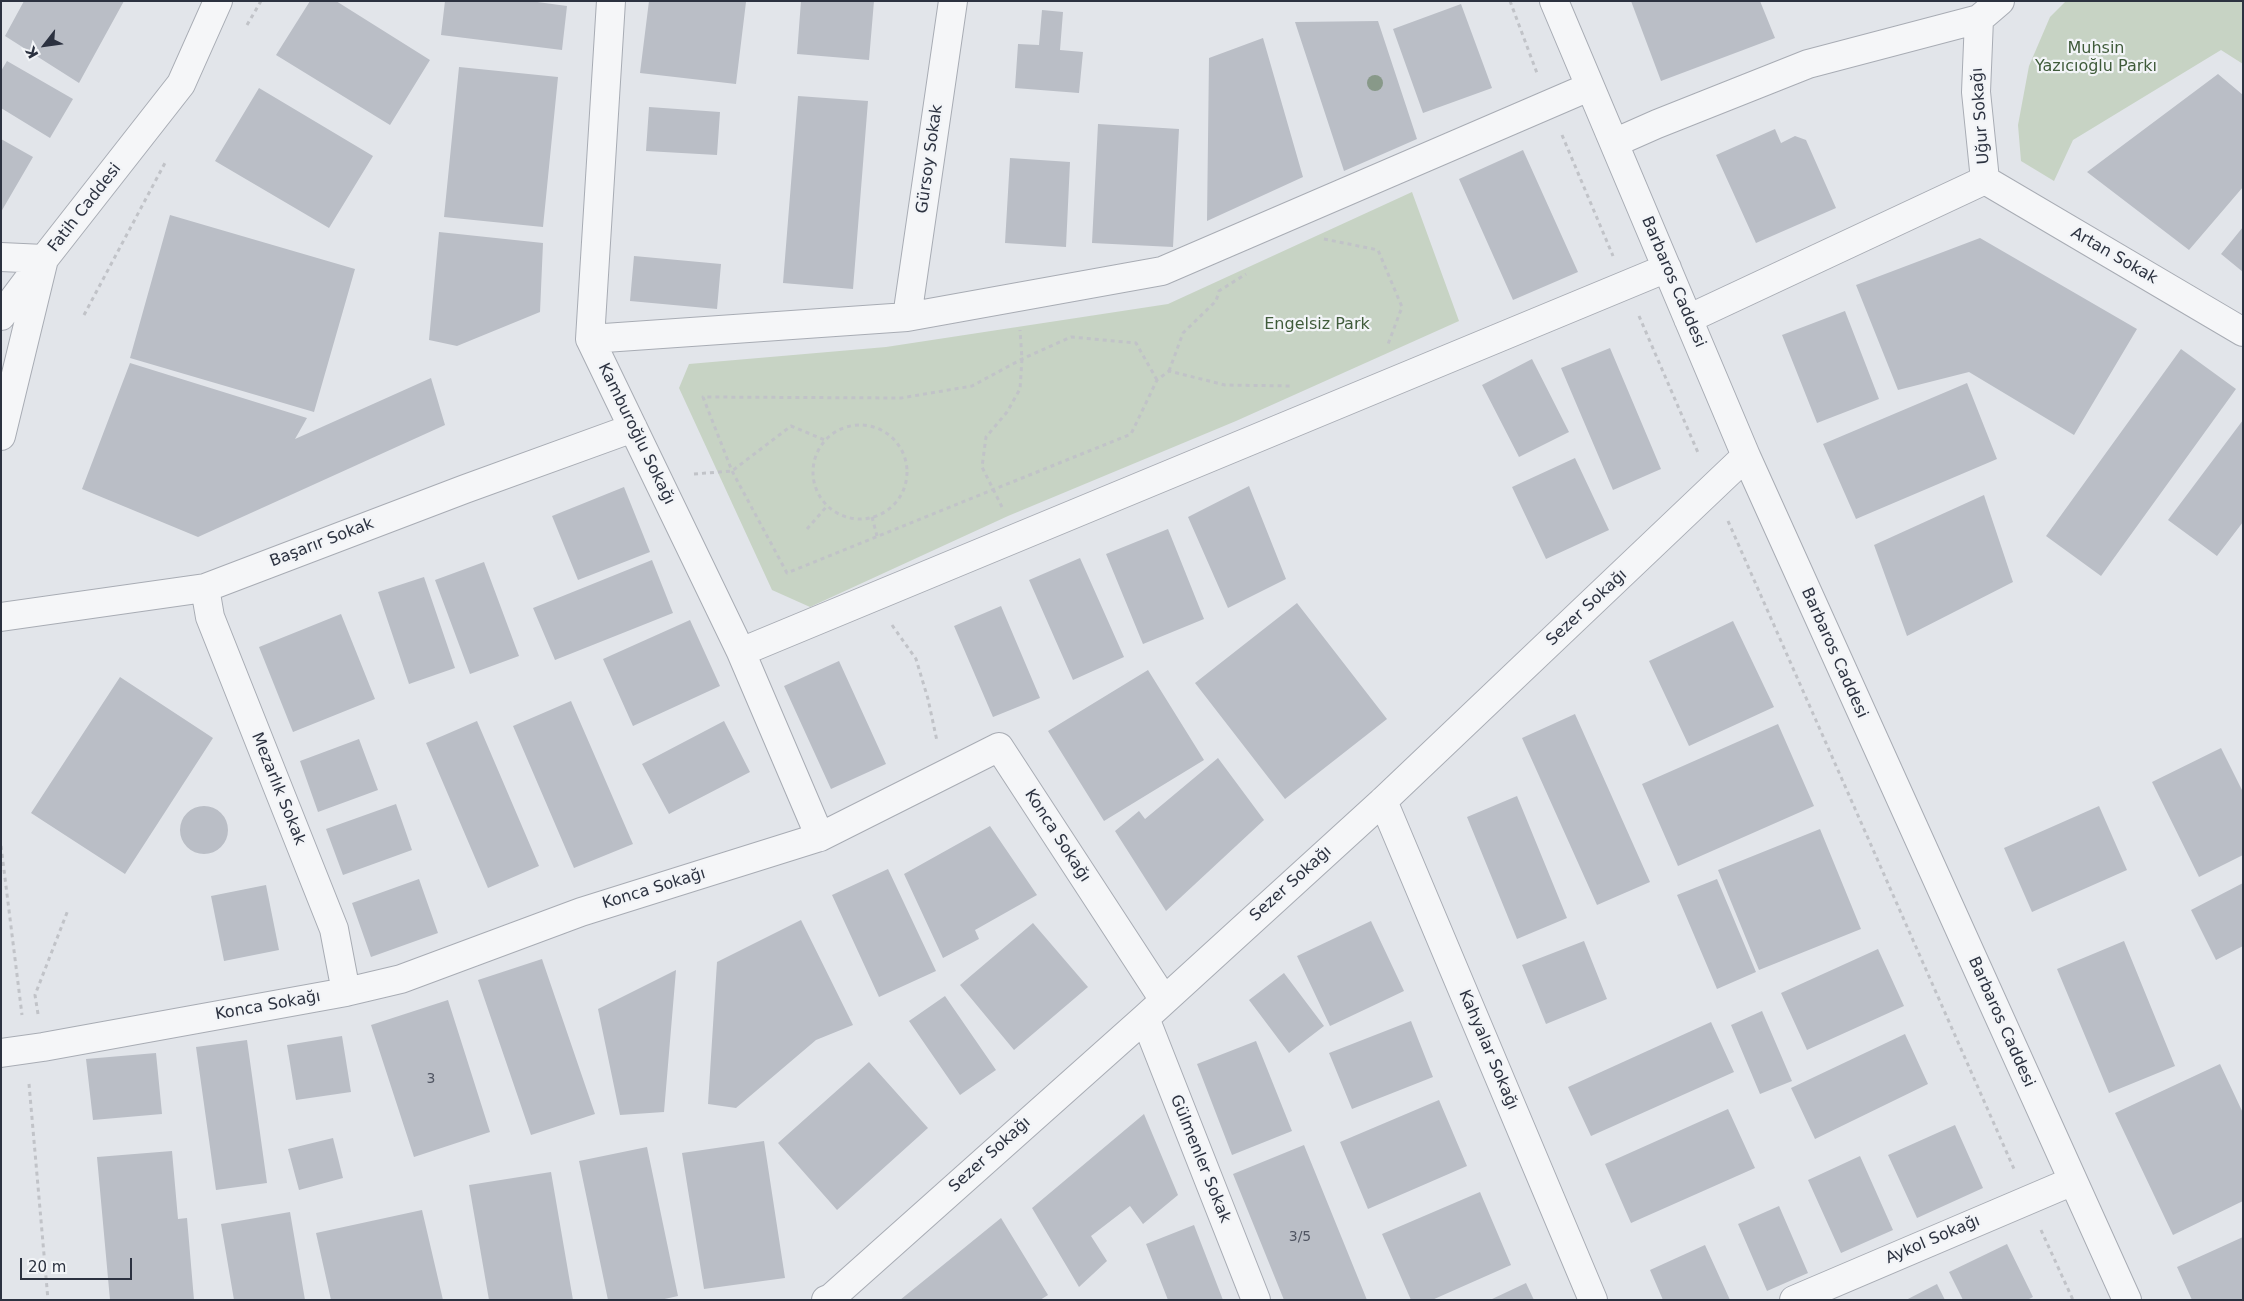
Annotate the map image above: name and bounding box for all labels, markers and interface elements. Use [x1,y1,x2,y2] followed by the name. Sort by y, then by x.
[20,20,70,70] north arrow
[2035,39,2157,77] park label: Muhsin Yazıcıoğlu Parkı
[22,44,42,61] text: K
[1968,67,1994,165] street label: Uğur Sokağı
[913,103,947,215] street label: Gürsoy Sokak
[44,160,126,256] street label: Fatih Caddesi
[1637,214,1709,350] street label: Barbaros Caddesi
[2067,223,2161,289] street label: Artan Sokak
[1264,315,1370,335] park label: Engelsiz Park
[593,360,679,508] street label: Kamburoğlu Sokağı
[267,514,377,572] street label: Başarır Sokak
[1543,566,1631,650] street label: Sezer Sokağı
[1797,585,1871,721] street label: Barbaros Caddesi
[247,730,309,848] street label: Mezarlık Sokak
[1020,786,1094,886] street label: Konca Sokağı
[1246,842,1336,926] street label: Sezer Sokağı
[600,864,708,914] street label: Konca Sokağı
[1964,954,2038,1090] street label: Barbaros Caddesi
[214,987,322,1025] street label: Konca Sokağı
[1454,987,1522,1113] street label: Kahyalar Sokağı
[427,1071,435,1087] house number: 3
[1166,1092,1234,1226] street label: Gülmenler Sokak
[945,1113,1035,1197] street label: Sezer Sokağı
[1883,1211,1983,1269] street label: Aykol Sokağı
[1289,1229,1311,1245] house number: 3/5
[22,1248,135,1280] scale bar
[28,1258,66,1276] text: 20 m

